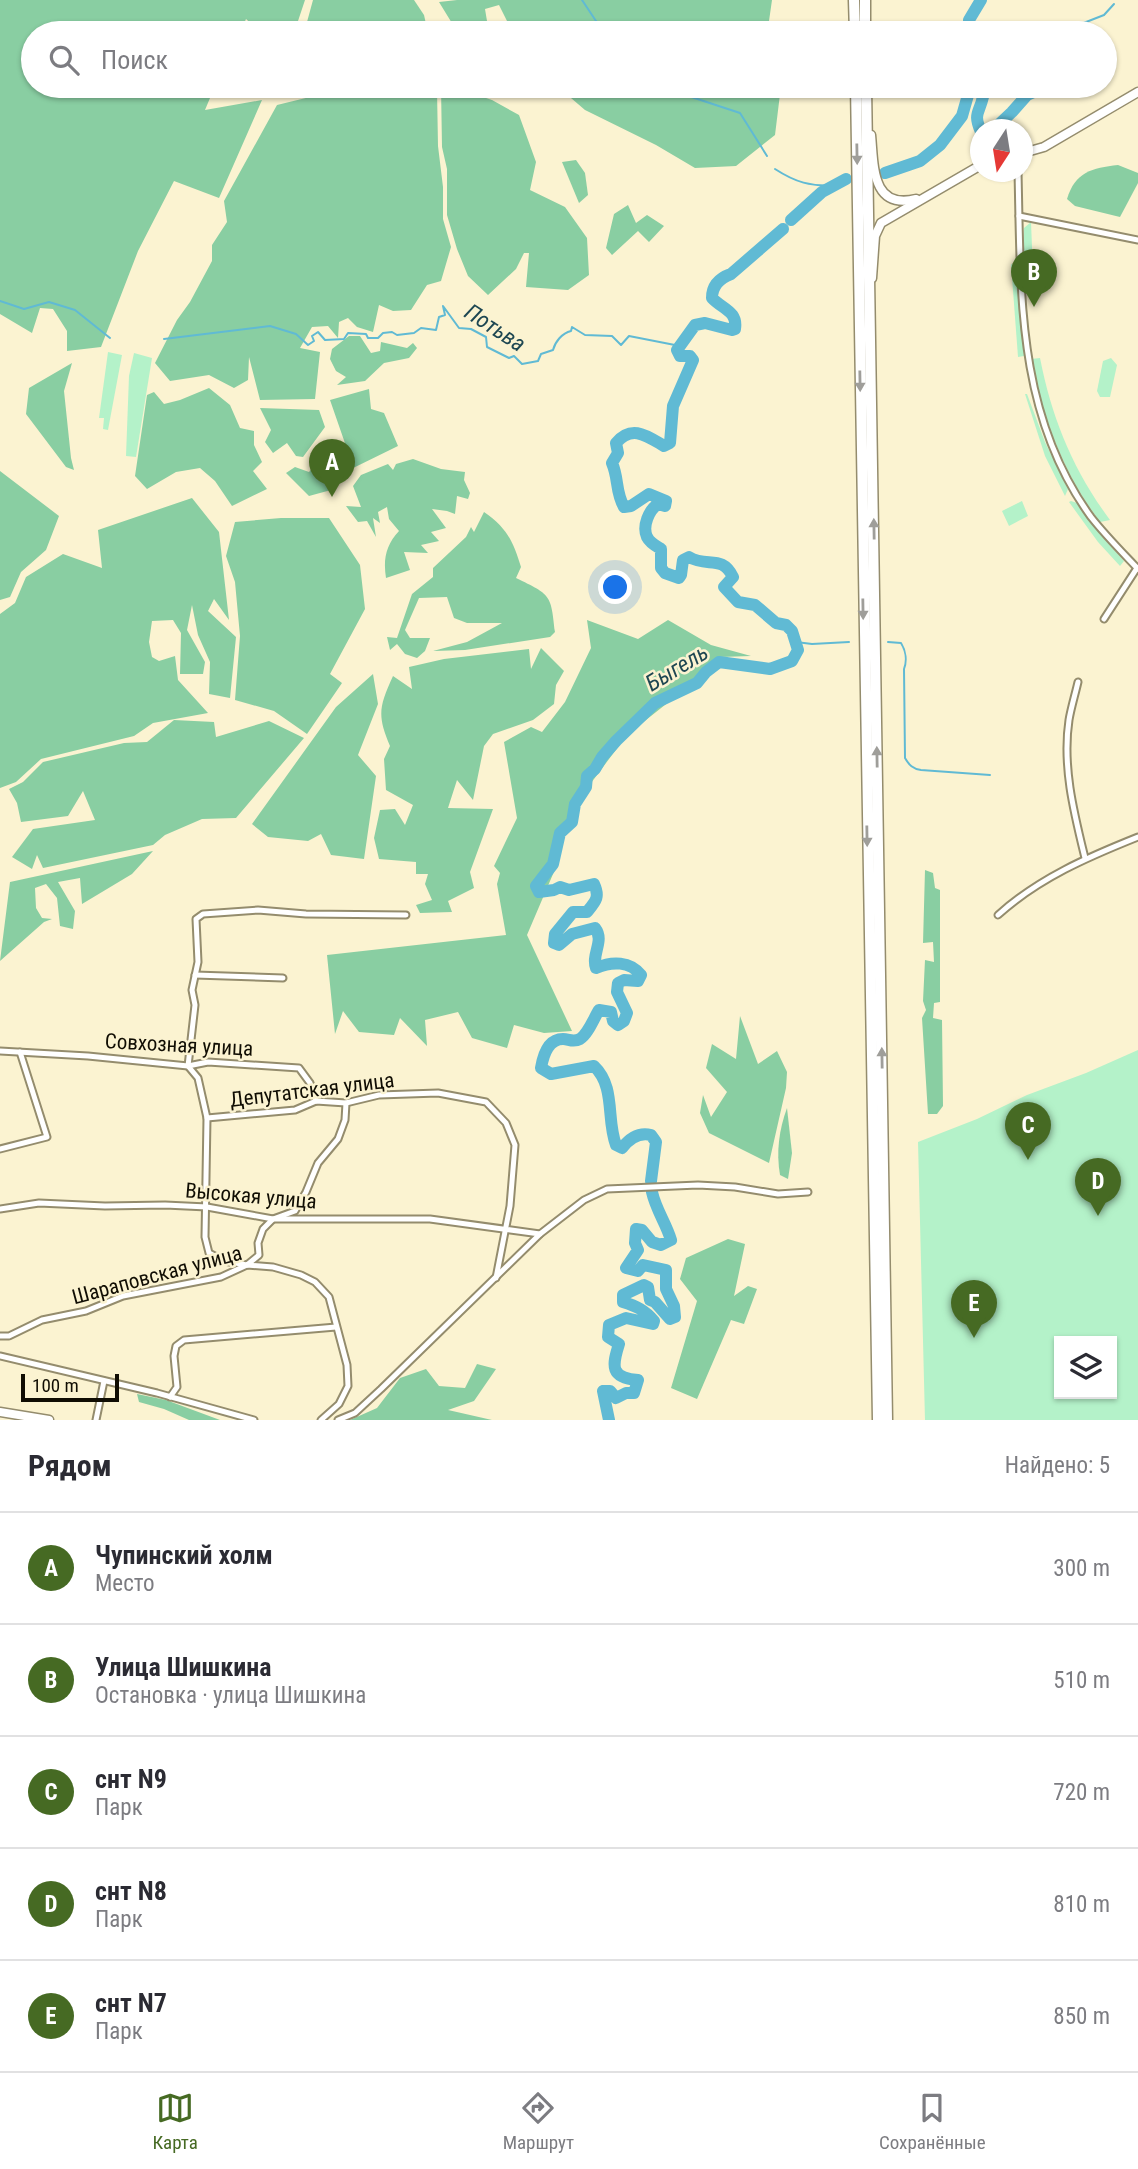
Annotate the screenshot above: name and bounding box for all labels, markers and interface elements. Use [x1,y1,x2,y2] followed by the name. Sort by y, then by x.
[21,21,1117,98] search box
[45,41,83,79] icon: search
[101,45,168,75] text: Поиск
[970,119,1033,182] north arrow
[851,143,863,165] one-way arrow
[1011,249,1057,307] pin: B
[460,298,530,358] water label: Потьва
[854,371,866,393] one-way arrow
[309,439,355,497] pin: A
[868,518,879,540] one-way arrow
[598,570,632,604] your location
[857,598,869,620] one-way arrow
[641,639,713,697] water label: Быгель
[871,746,883,768] one-way arrow
[862,826,873,848] one-way arrow
[104,1029,254,1061] street label: Совхозная улица
[876,1047,887,1069] one-way arrow
[228,1068,396,1112] street label: Депутатская улица
[1005,1102,1051,1160] pin: C
[1075,1158,1121,1216] pin: D
[184,1178,318,1214] street label: Высокая улица
[69,1241,245,1309] street label: Шараповская улица
[951,1280,997,1338] pin: E
[1054,1336,1117,1399] map controls
[1054,1336,1117,1399] button: layers
[21,1371,119,1403] scale bar
[32,1374,79,1397] text: 100 m
[28,1448,112,1483] text: Рядом
[1005,1452,1110,1479] text: Найдено: 5
[95,1540,273,1570] text: Чупинский холм
[44,1555,58,1582] text: A
[1053,1555,1110,1582] text: 300 m
[95,1570,155,1597] text: Место
[95,1652,272,1682] text: Улица Шишкина
[45,1667,57,1694] text: B
[1053,1667,1110,1694] text: 510 m
[95,1682,366,1709] text: Остановка · улица Шишкина
[95,1764,167,1794] text: снт N9
[44,1779,58,1806] text: C
[1053,1779,1110,1806] text: 720 m
[95,1794,143,1821] text: Парк
[95,1876,167,1906] text: снт N8
[45,1891,58,1918] text: D
[1053,1891,1110,1918] text: 810 m
[95,1906,143,1933] text: Парк
[95,1988,167,2018] text: снт N7
[45,2003,57,2030] text: E
[1053,2003,1110,2030] text: 850 m
[95,2018,143,2045] text: Парк
[152,2089,198,2154] tab: Карта
[503,2089,574,2154] tab: Маршрут
[879,2089,986,2154] tab: Сохранённые

